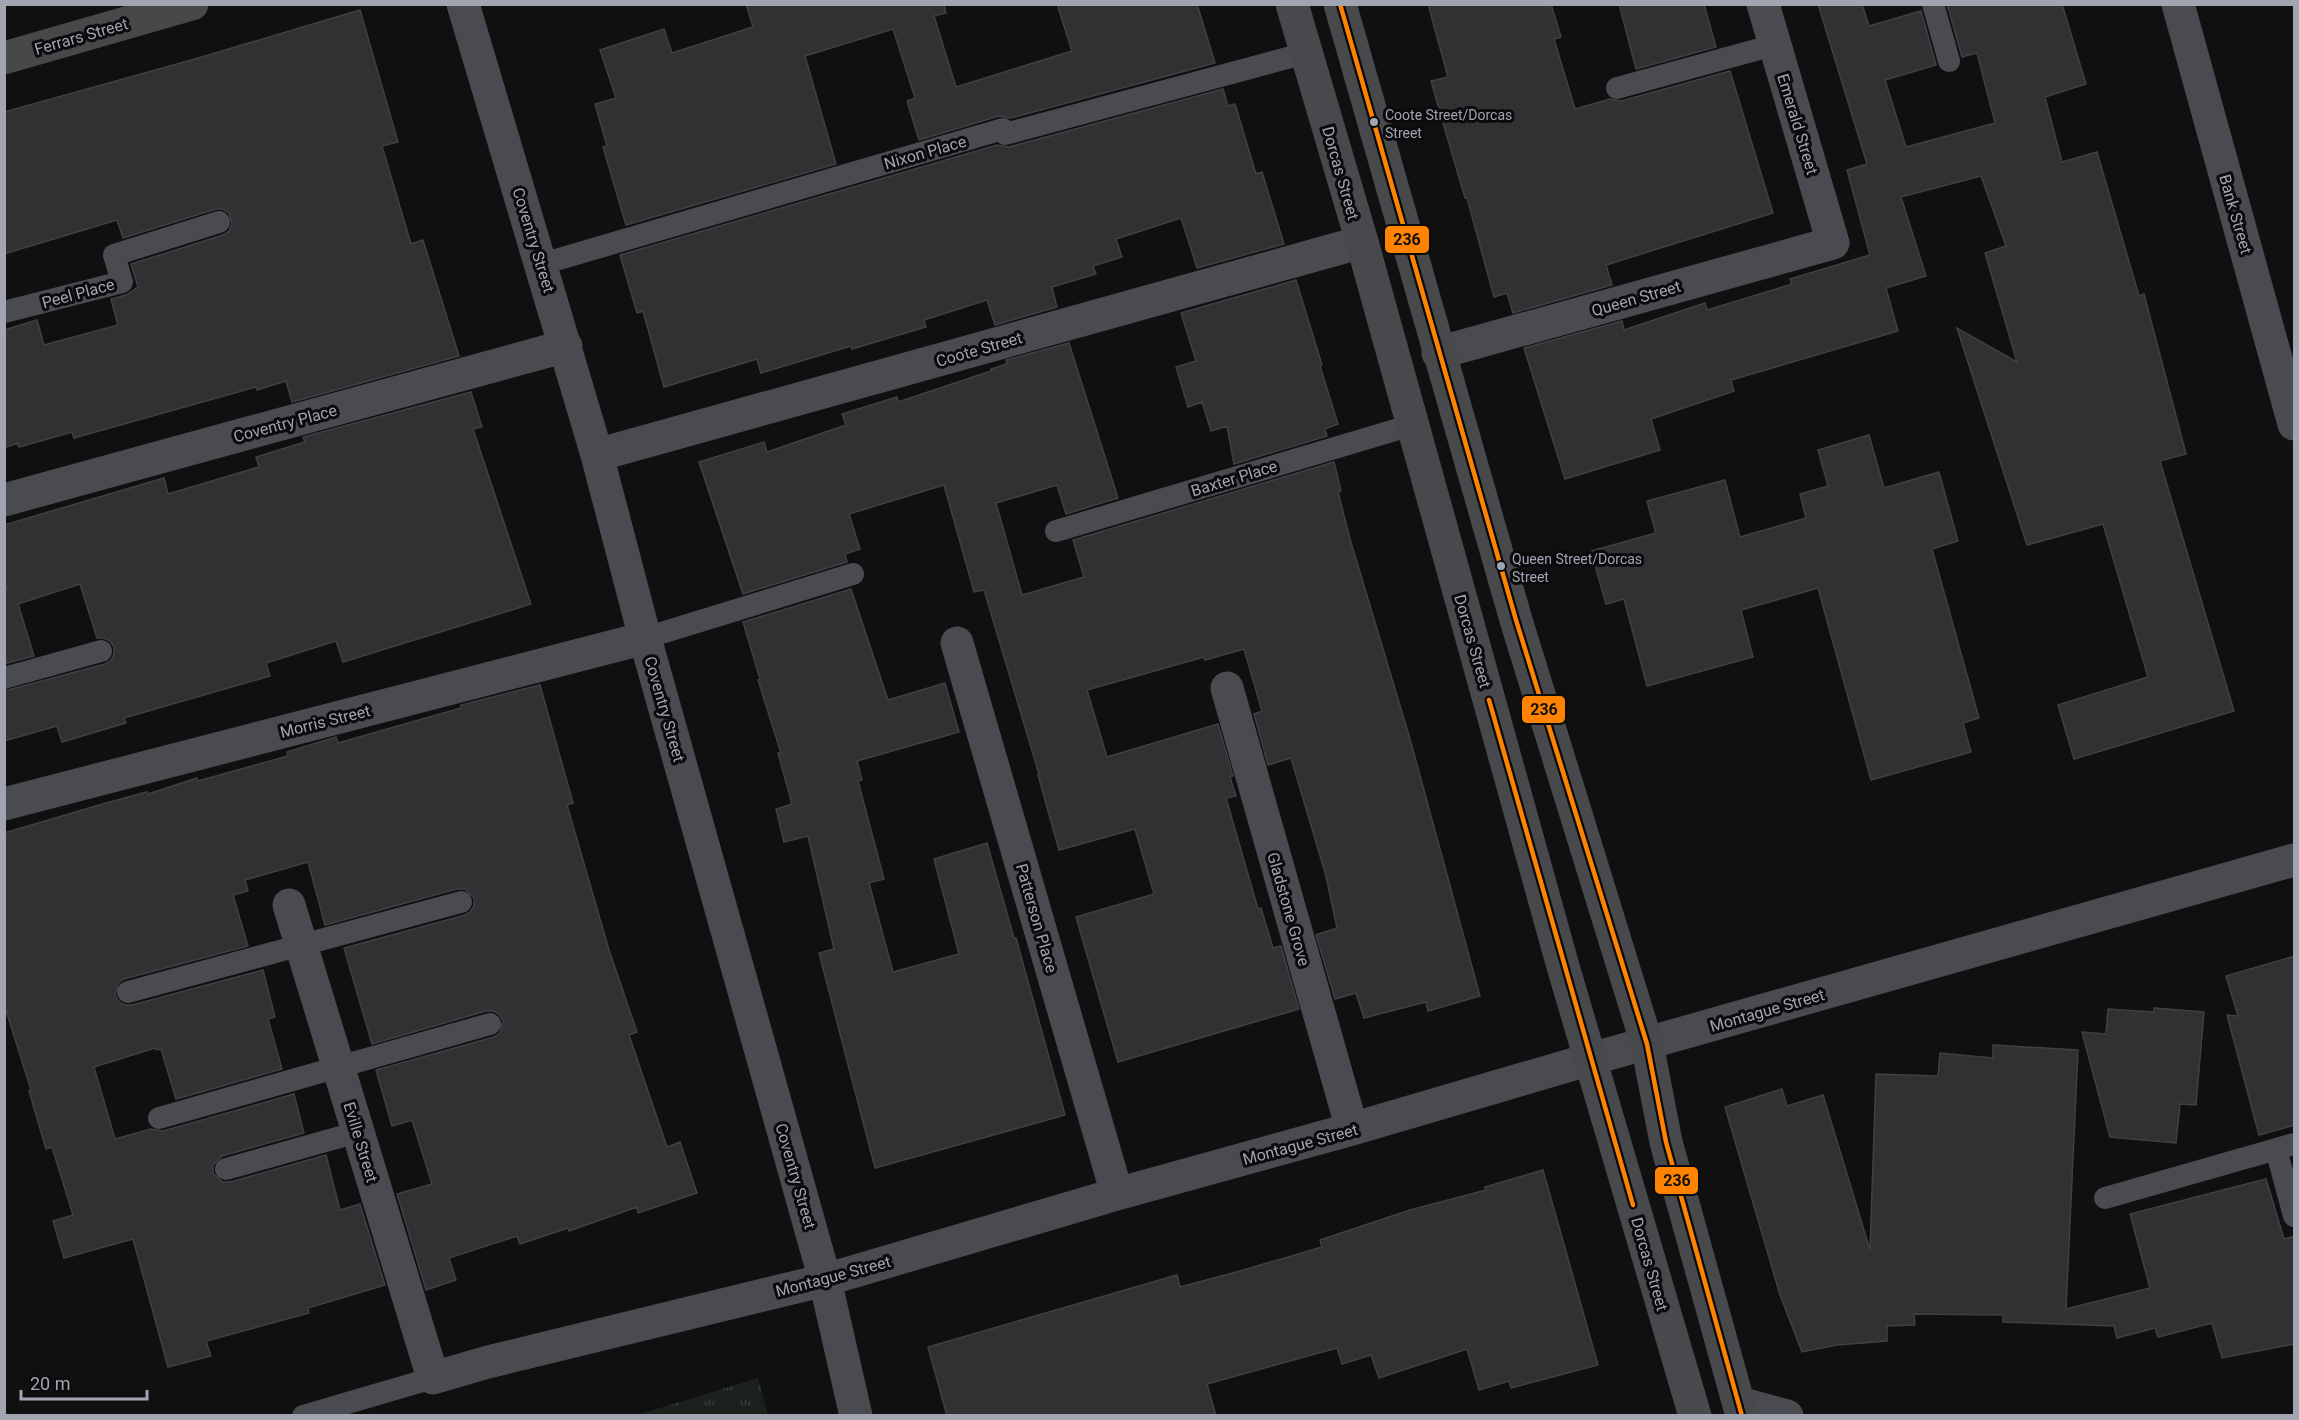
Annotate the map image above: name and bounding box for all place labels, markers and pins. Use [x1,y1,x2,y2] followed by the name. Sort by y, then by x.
[1385,107,1512,141] place label: Coote Street/Dorcas Street
[1368,116,1380,128] marker: Coote Street/Dorcas Street
[1512,551,1642,585] place label: Queen Street/Dorcas Street
[1495,560,1507,572] marker: Queen Street/Dorcas Street

